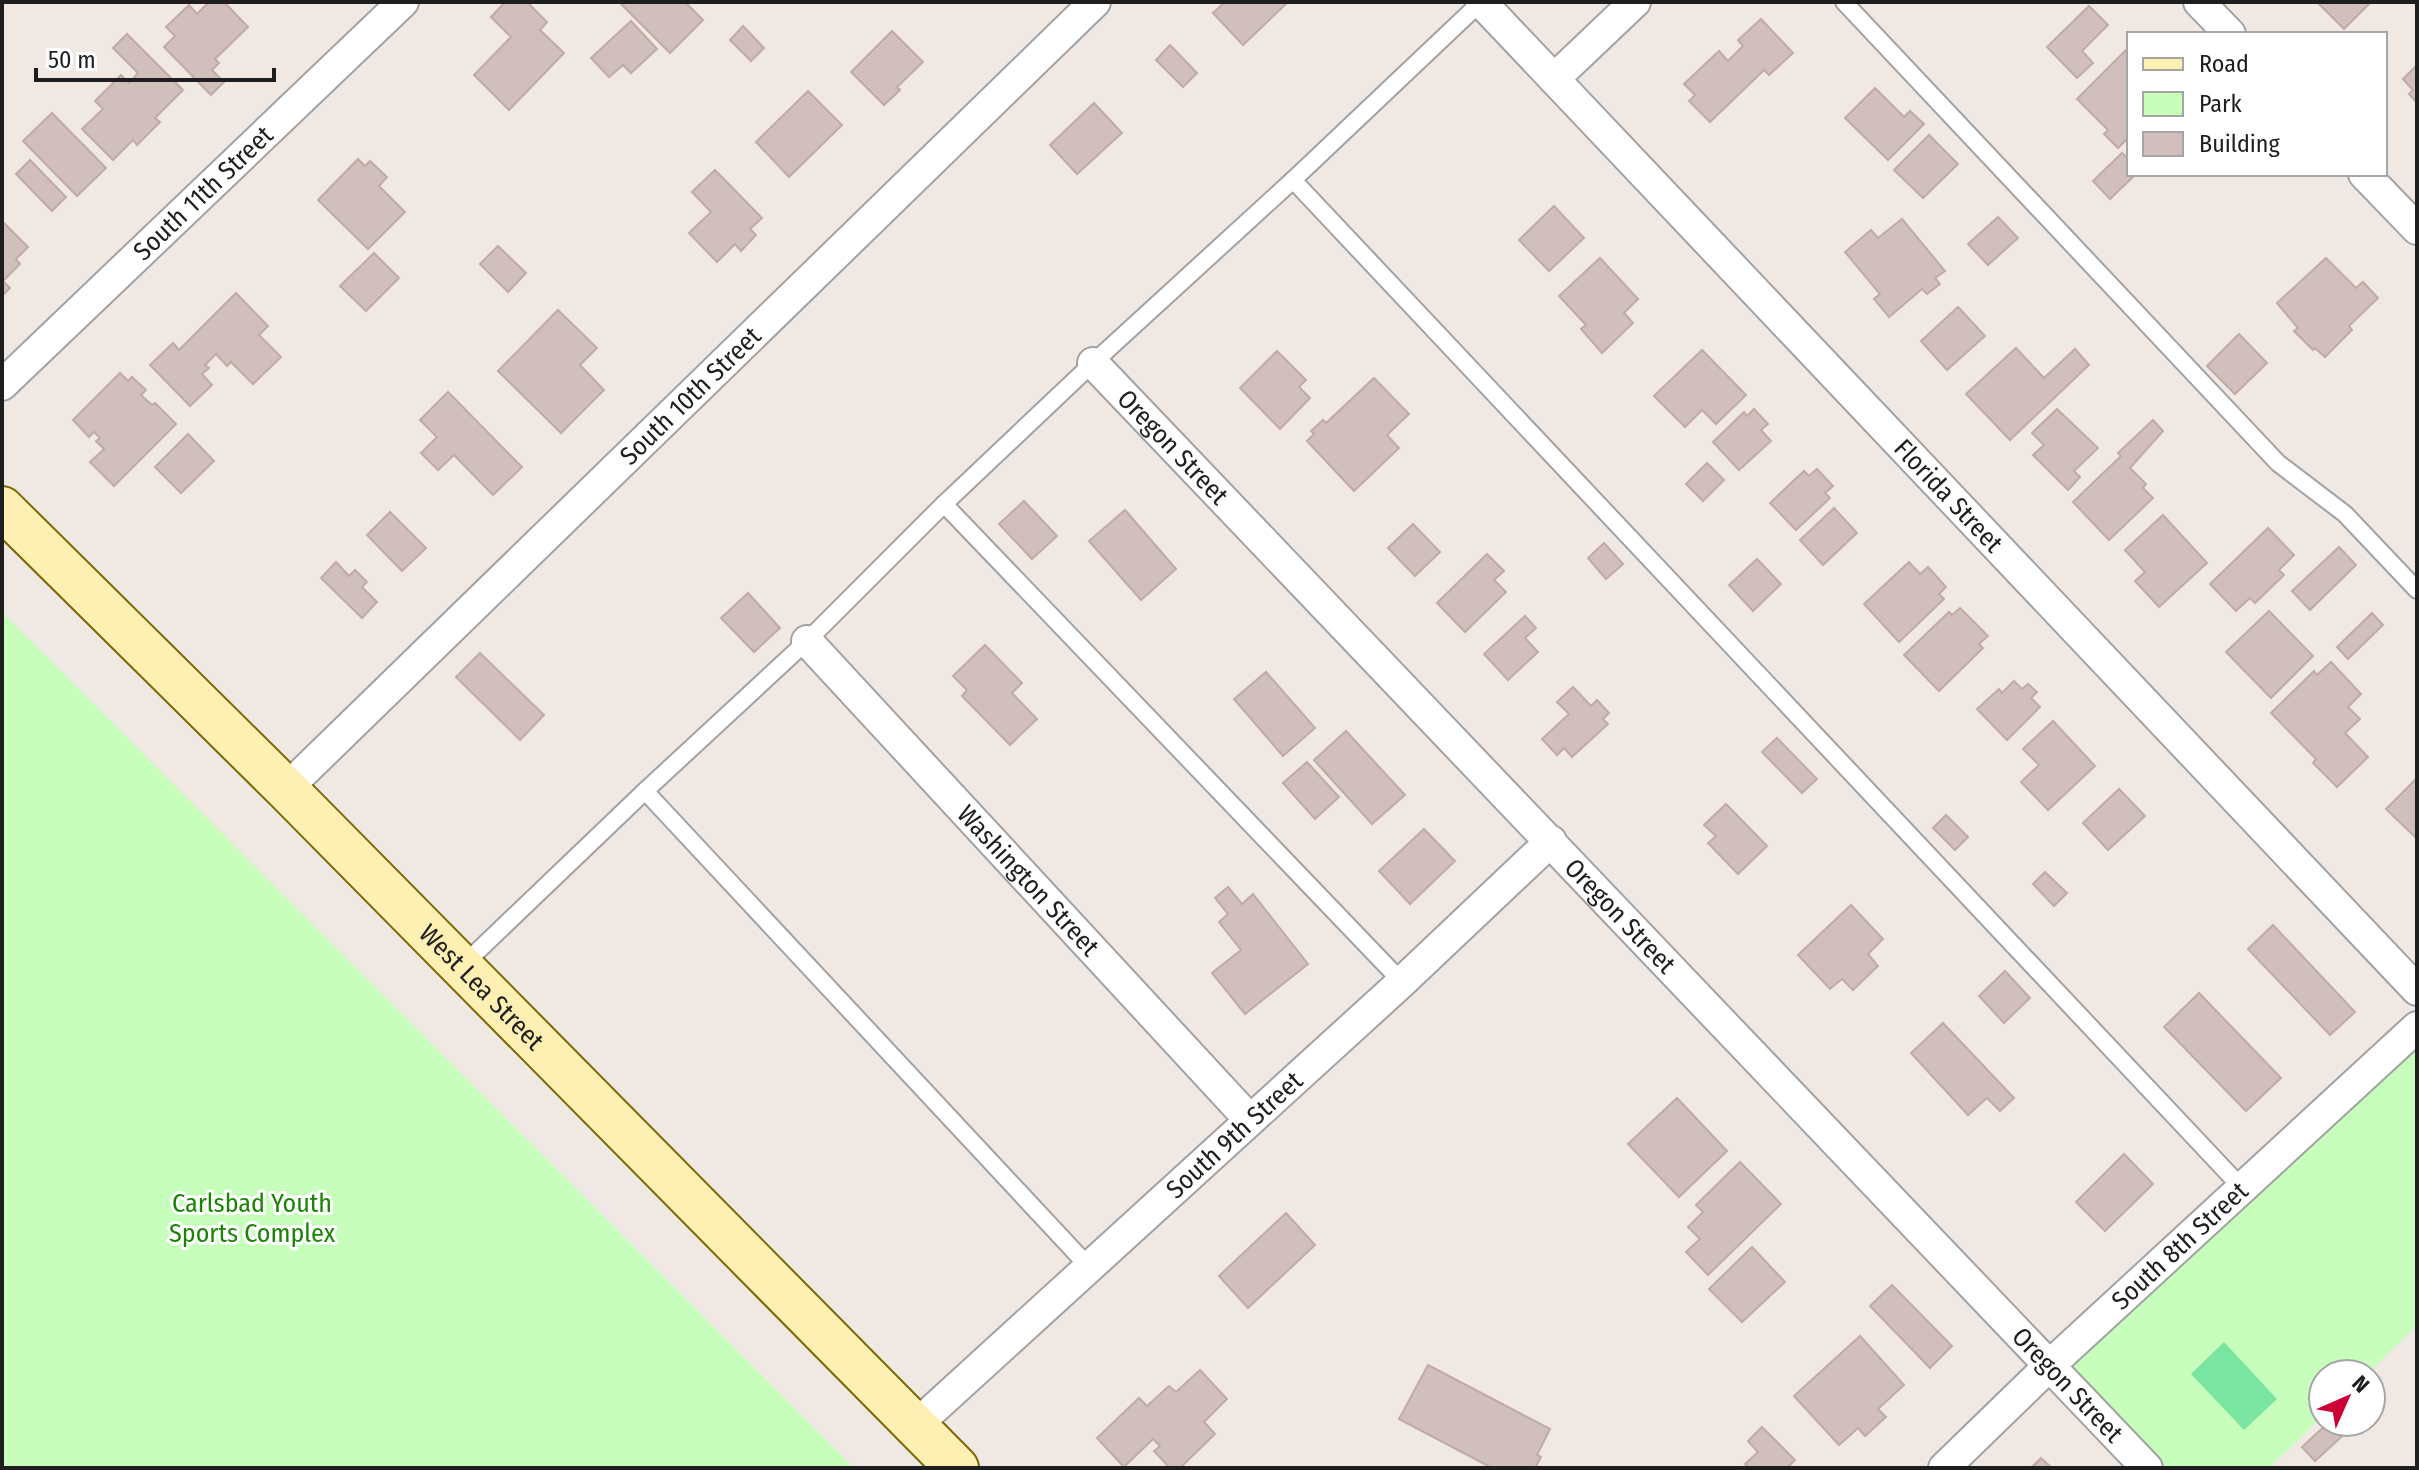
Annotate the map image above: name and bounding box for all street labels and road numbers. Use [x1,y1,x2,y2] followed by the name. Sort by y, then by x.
[127,119,279,267] street label: South 11th Street
[613,320,768,471] street label: South 10th Street
[1111,383,1235,511] street label: Oregon Street
[1888,433,2010,559] street label: Florida Street
[951,799,1106,963] street label: Washington Street
[1558,852,1683,980] street label: Oregon Street
[413,918,551,1057] street label: West Lea Street
[1160,1065,1309,1205] street label: South 9th Street
[2105,1175,2254,1316] street label: South 8th Street
[2006,1321,2130,1449] street label: Oregon Street

